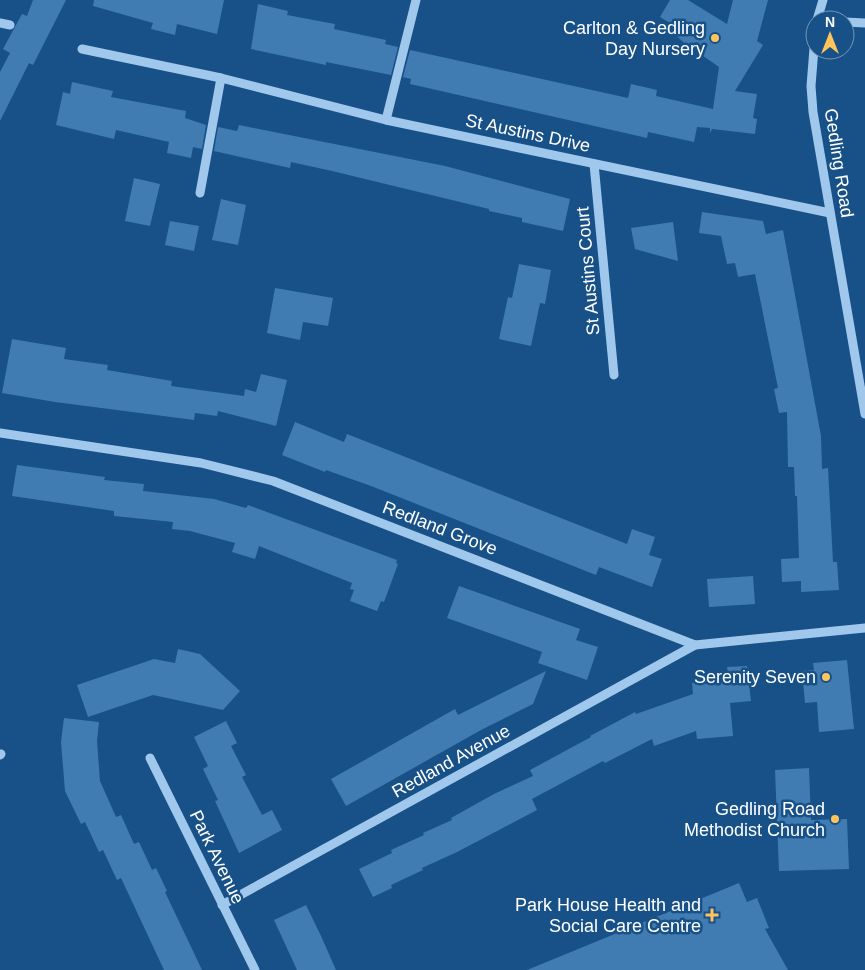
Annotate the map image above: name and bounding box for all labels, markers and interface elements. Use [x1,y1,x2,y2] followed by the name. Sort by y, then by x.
[805,10,855,60] north arrow
[825,14,835,30] text: N
[563,18,705,59] place label: Carlton & Gedling Day Nursery
[709,32,721,44] marker: Carlton & Gedling Day Nursery
[821,107,857,219] street label: Gedling Road
[464,110,592,156] street label: St Austins Drive
[572,206,604,336] street label: St Austins Court
[380,497,500,559] street label: Redland Grove
[694,667,816,687] place label: Serenity Seven
[820,671,832,683] marker: Serenity Seven
[389,720,513,802] street label: Redland Avenue
[684,799,825,840] place label: Gedling Road Methodist Church
[186,807,248,907] street label: Park Avenue
[829,813,841,825] marker: Gedling Road Methodist Church
[515,895,701,936] place label: Park House Health and Social Care Centre
[705,908,719,922] marker: Park House Health and Social Care Centre

